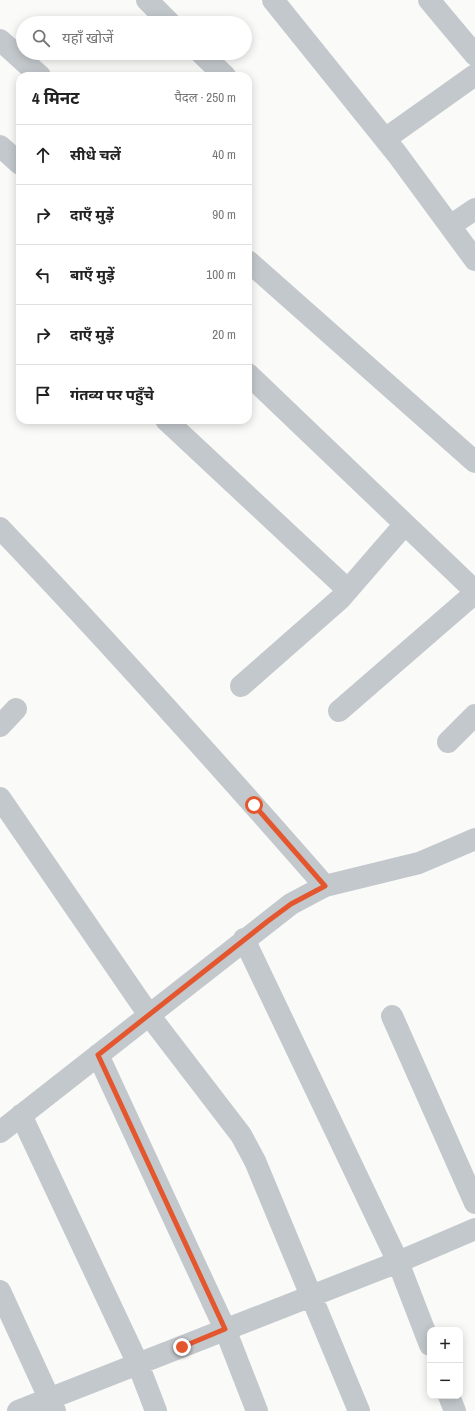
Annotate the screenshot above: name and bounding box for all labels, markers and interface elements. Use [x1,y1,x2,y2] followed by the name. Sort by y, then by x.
[16,16,252,60] search box
[30,27,52,49] icon: search
[62,27,113,48] text: यहाँ खोजें
[32,86,79,109] text: 4 मिनट
[174,89,236,106] text: पैदल · 250 m
[32,144,54,166] icon: ahead
[70,144,121,165] text: सीधे चलें
[212,146,236,163] text: 40 m
[32,204,54,226] icon: right
[70,204,114,225] text: दाएँ मुड़ें
[212,206,236,223] text: 90 m
[32,264,54,286] icon: left
[70,264,115,285] text: बाएँ मुड़ें
[206,266,236,283] text: 100 m
[32,324,54,346] icon: right
[70,324,114,345] text: दाएँ मुड़ें
[212,326,236,343] text: 20 m
[32,384,54,406] icon: arrive
[70,384,154,405] text: गंतव्य पर पहुँचे
[245,796,263,814] route start
[427,1327,463,1399] map controls
[427,1327,463,1363] button: +
[173,1338,191,1356] route end
[427,1363,463,1399] button: −

